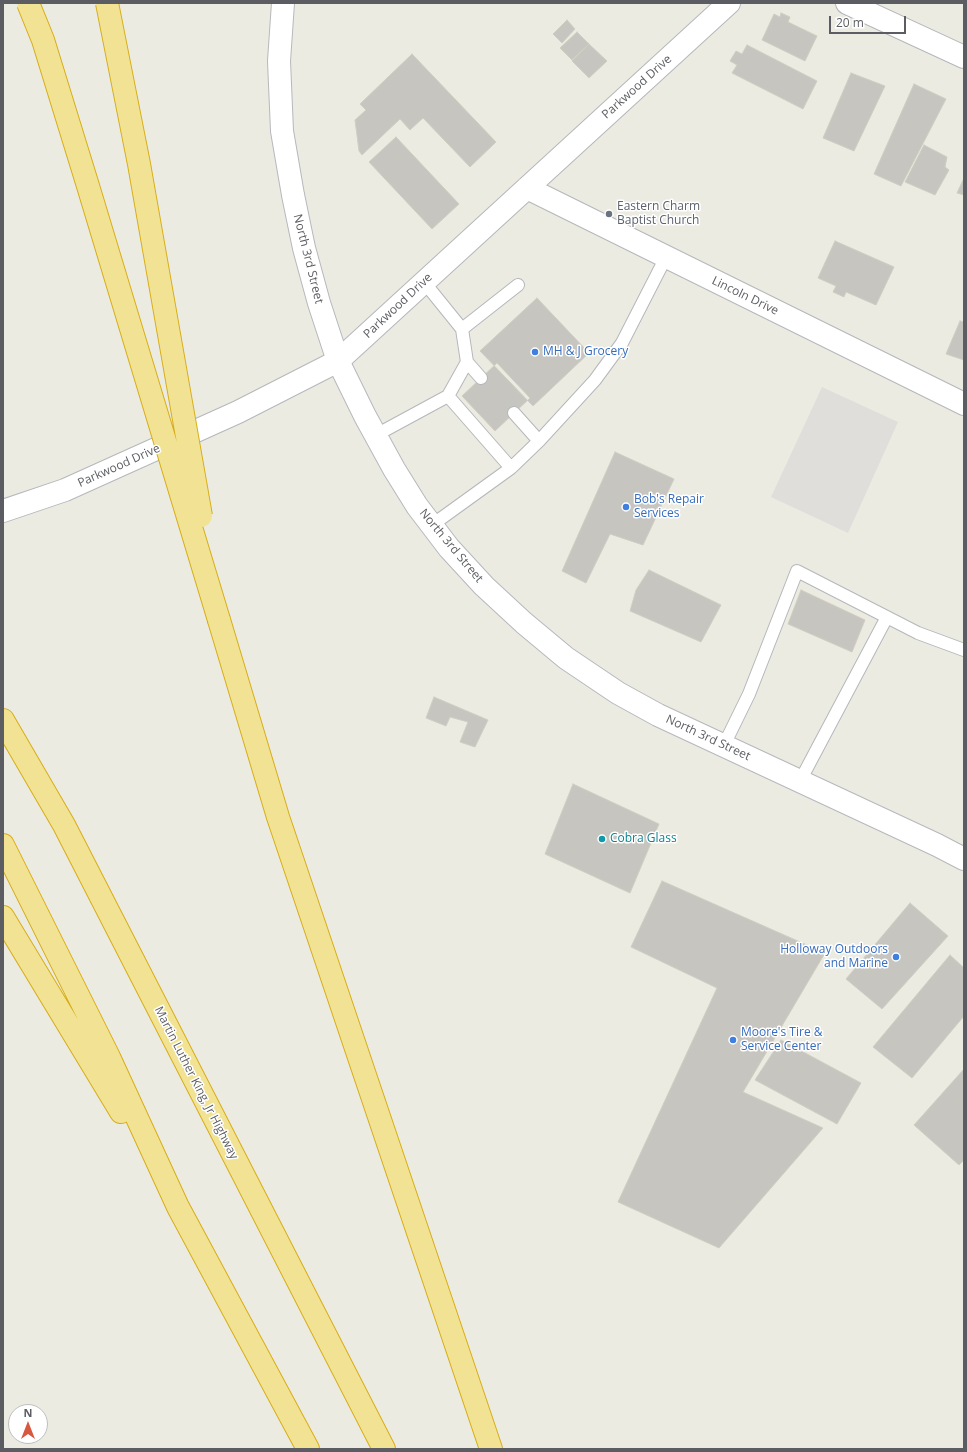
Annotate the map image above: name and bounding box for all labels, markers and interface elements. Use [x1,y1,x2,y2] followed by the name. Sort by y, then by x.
[831,8,908,34] scale bar
[836,14,864,31] text: 20 m
[599,52,675,122] street label: Parkwood Drive
[617,200,700,228] place label: Eastern Charm Baptist Church
[604,209,614,219] marker: Eastern Charm Baptist Church
[290,213,326,305] street label: North 3rd Street
[361,270,435,342] street label: Parkwood Drive
[709,274,781,318] street label: Lincoln Drive
[543,345,628,359] place label: MH & J Grocery
[530,347,540,357] marker: MH & J Grocery
[76,441,162,491] street label: Parkwood Drive
[634,493,704,521] place label: Bob's Repair Services
[621,502,631,512] marker: Bob's Repair Services
[416,506,486,586] street label: North 3rd Street
[663,712,753,764] street label: North 3rd Street
[610,832,677,846] place label: Cobra Glass
[597,834,607,844] marker: Cobra Glass
[780,943,888,971] place label: Holloway Outdoors and Marine
[891,952,901,962] marker: Holloway Outdoors and Marine
[151,1004,241,1162] street label: Martin Luther King, Jr Highway
[741,1026,822,1054] place label: Moore's Tire & Service Center
[728,1035,738,1045] marker: Moore's Tire & Service Center
[8,1404,48,1444] north arrow
[24,1405,32,1420] text: N

